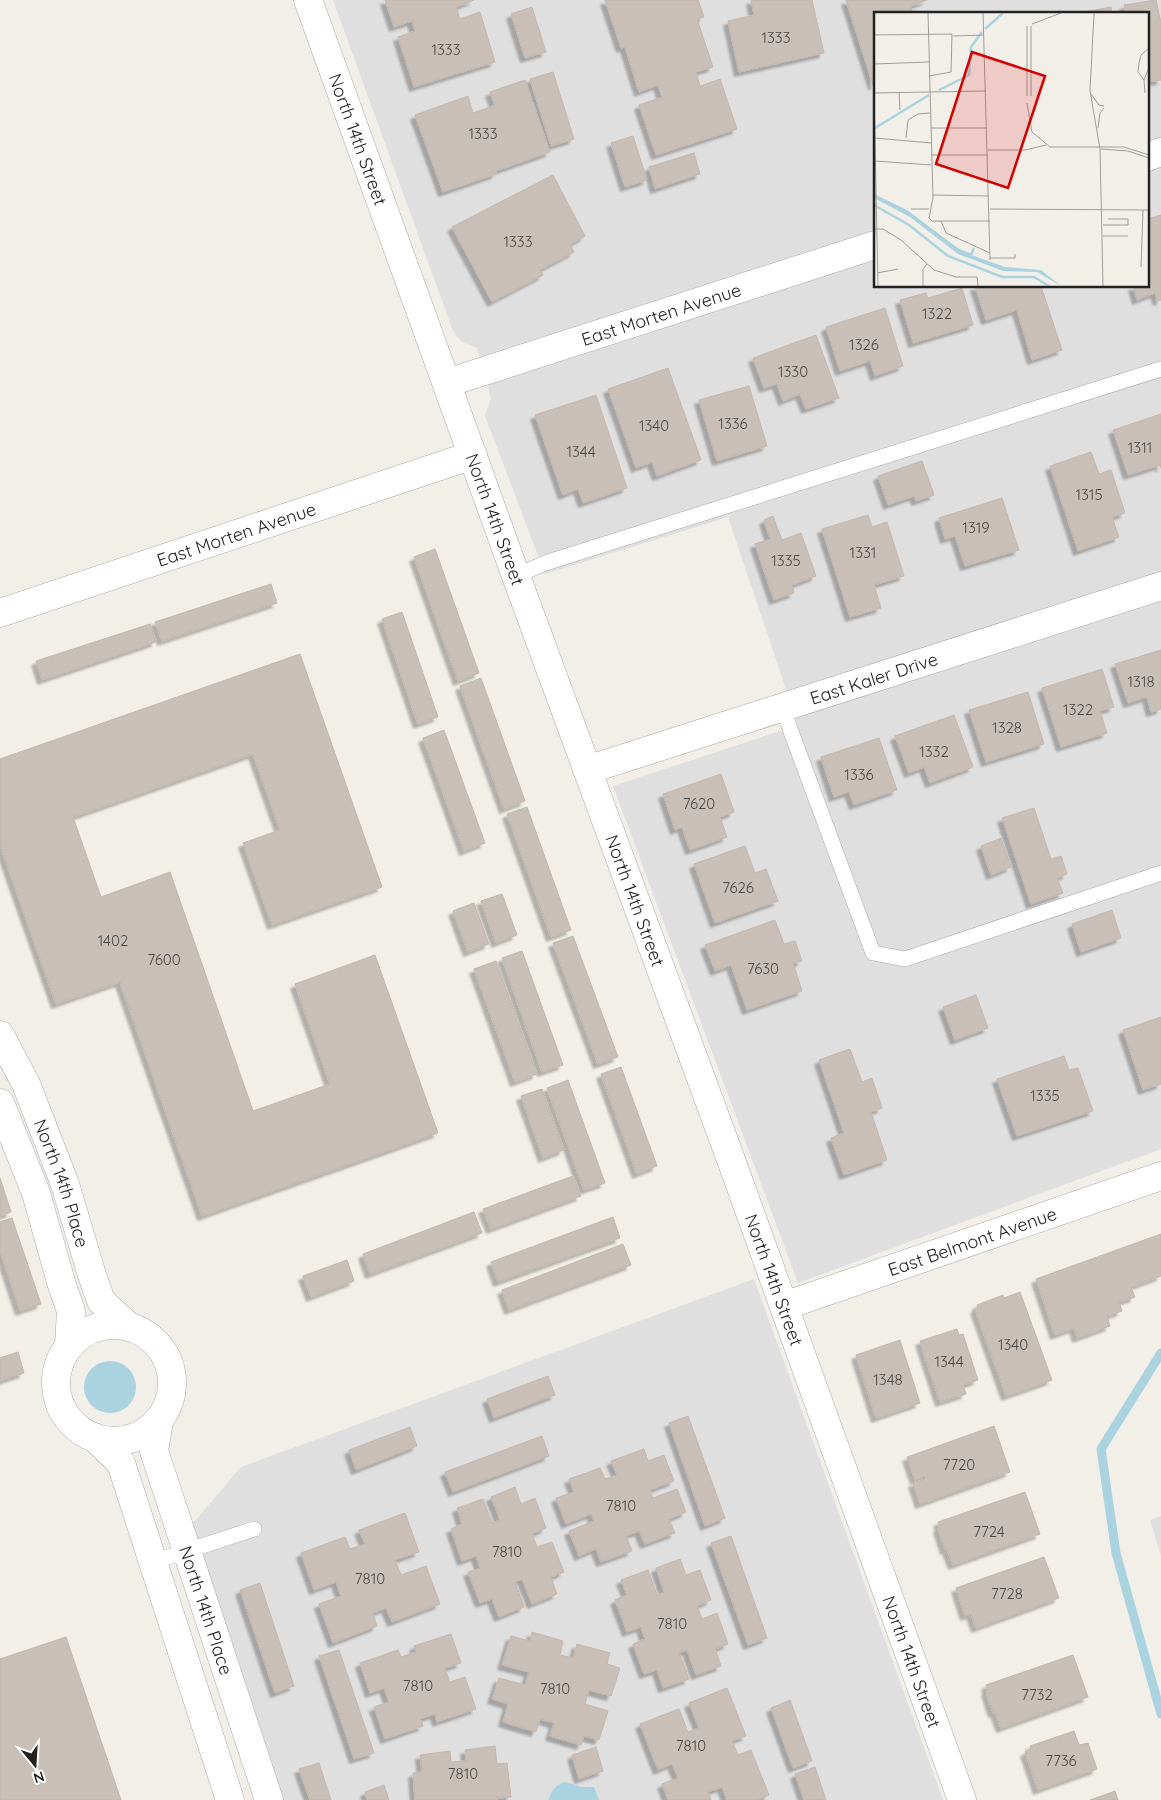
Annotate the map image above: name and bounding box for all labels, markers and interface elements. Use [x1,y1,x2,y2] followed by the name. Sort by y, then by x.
[874,12,1148,288] inset map
[761,28,791,47] house number: 1333
[431,40,461,59] house number: 1333
[324,70,393,208] street label: North 14th Street
[468,124,498,143] house number: 1333
[503,232,533,251] house number: 1333
[578,277,744,350] street label: East Morten Avenue
[922,304,952,323] house number: 1322
[849,335,879,354] house number: 1326
[778,362,808,381] house number: 1330
[718,414,748,433] house number: 1336
[639,416,669,435] house number: 1340
[1128,438,1152,457] house number: 1311
[566,442,596,461] house number: 1344
[461,450,530,588] street label: North 14th Street
[1075,485,1103,504] house number: 1315
[154,497,319,571] street label: East Morten Avenue
[962,518,990,537] house number: 1319
[850,543,876,562] house number: 1331
[771,551,801,570] house number: 1335
[807,647,941,709] street label: East Kaler Drive
[1127,672,1155,691] house number: 1318
[1063,700,1093,719] house number: 1322
[992,718,1022,737] house number: 1328
[919,742,949,761] house number: 1332
[844,765,874,784] house number: 1336
[683,794,715,813] house number: 7620
[601,831,670,969] street label: North 14th Street
[722,878,754,897] house number: 7626
[98,931,128,950] house number: 1402
[147,950,181,969] house number: 7600
[747,959,779,978] house number: 7630
[1030,1086,1060,1105] house number: 1335
[29,1115,95,1250] street label: North 14th Place
[885,1201,1060,1281] street label: East Belmont Avenue
[740,1211,809,1349] street label: North 14th Street
[998,1335,1028,1354] house number: 1340
[934,1352,964,1371] house number: 1344
[873,1370,903,1389] house number: 1348
[943,1455,975,1474] house number: 7720
[606,1496,636,1515] house number: 7810
[973,1522,1005,1541] house number: 7724
[492,1542,522,1561] house number: 7810
[174,1543,238,1678] street label: North 14th Place
[355,1569,385,1588] house number: 7810
[991,1584,1023,1603] house number: 7728
[878,1593,946,1731] street label: North 14th Street
[657,1614,687,1633] house number: 7810
[403,1676,433,1695] house number: 7810
[540,1679,570,1698] house number: 7810
[1021,1685,1053,1704] house number: 7732
[676,1736,706,1755] house number: 7810
[10,1740,60,1790] north arrow
[1045,1751,1077,1770] house number: 7736
[448,1764,478,1783] house number: 7810
[31,1767,47,1788] text: N

